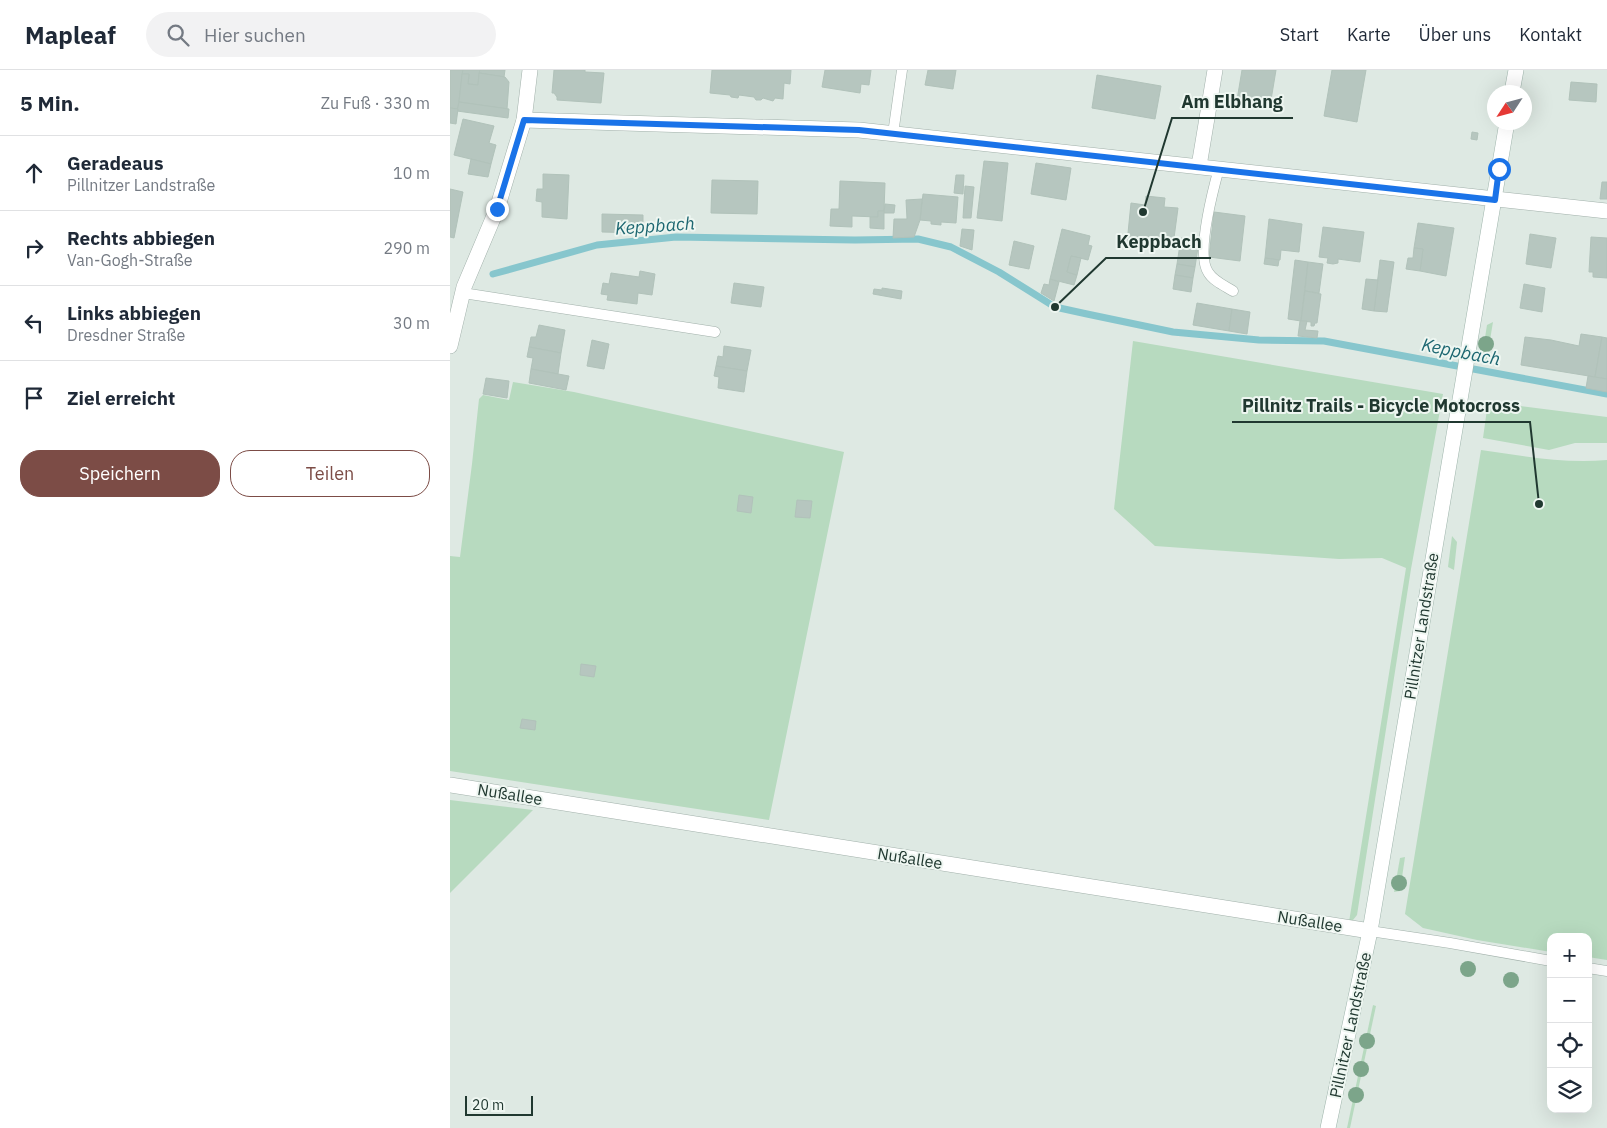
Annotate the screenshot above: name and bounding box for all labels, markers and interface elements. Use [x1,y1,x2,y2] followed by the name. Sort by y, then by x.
[146,12,496,57] search box
[25,19,116,51] text: Mapleaf
[164,21,192,49] icon: search
[204,23,306,47] text: Hier suchen
[1280,23,1319,46] text: Start
[1347,23,1391,46] text: Karte
[1419,23,1491,46] text: Über uns
[1519,23,1582,46] text: Kontakt
[1172,85,1293,118] callout: Am Elbhang
[1487,85,1532,130] north arrow
[20,89,80,117] text: 5 Min.
[1181,90,1283,113] text: Am Elbhang
[321,93,430,113] text: Zu Fuß · 330 m
[67,151,164,175] text: Geradeaus
[1488,158,1511,181] route start
[20,159,48,187] icon: ahead
[393,163,430,183] text: 10 m
[67,175,215,195] text: Pillnitzer Landstraße
[486,198,509,221] route end
[614,211,696,240] water label: Keppbach
[1106,225,1211,258] callout: Keppbach
[67,226,215,250] text: Rechts abbiegen
[1116,230,1202,253] text: Keppbach
[20,234,48,262] icon: right
[383,238,430,258] text: 290 m
[67,250,193,270] text: Van-Gogh-Straße
[67,301,201,325] text: Links abbiegen
[20,309,48,337] icon: left
[393,313,430,333] text: 30 m
[67,325,185,345] text: Dresdner Straße
[1420,333,1503,370] water label: Keppbach
[20,384,48,412] icon: arrive
[67,386,175,410] text: Ziel erreicht
[1232,389,1530,422] callout: Pillnitz Trails - Bicycle Motocross
[1242,394,1520,417] text: Pillnitz Trails - Bicycle Motocross
[20,450,220,497] button: Speichern
[230,450,430,497] button: Teilen
[1400,551,1443,701] street label: Pillnitzer Landstraße
[476,779,544,809] street label: Nußallee
[876,843,944,873] street label: Nußallee
[1276,906,1344,936] street label: Nußallee
[1547,933,1592,1113] map controls
[1547,933,1592,978] button: +
[1325,950,1375,1100] street label: Pillnitzer Landstraße
[1547,978,1592,1023] button: −
[1547,1023,1592,1068] button: locate
[1547,1068,1592,1113] button: layers
[465,1093,532,1116] scale bar
[472,1096,504,1114] text: 20 m

